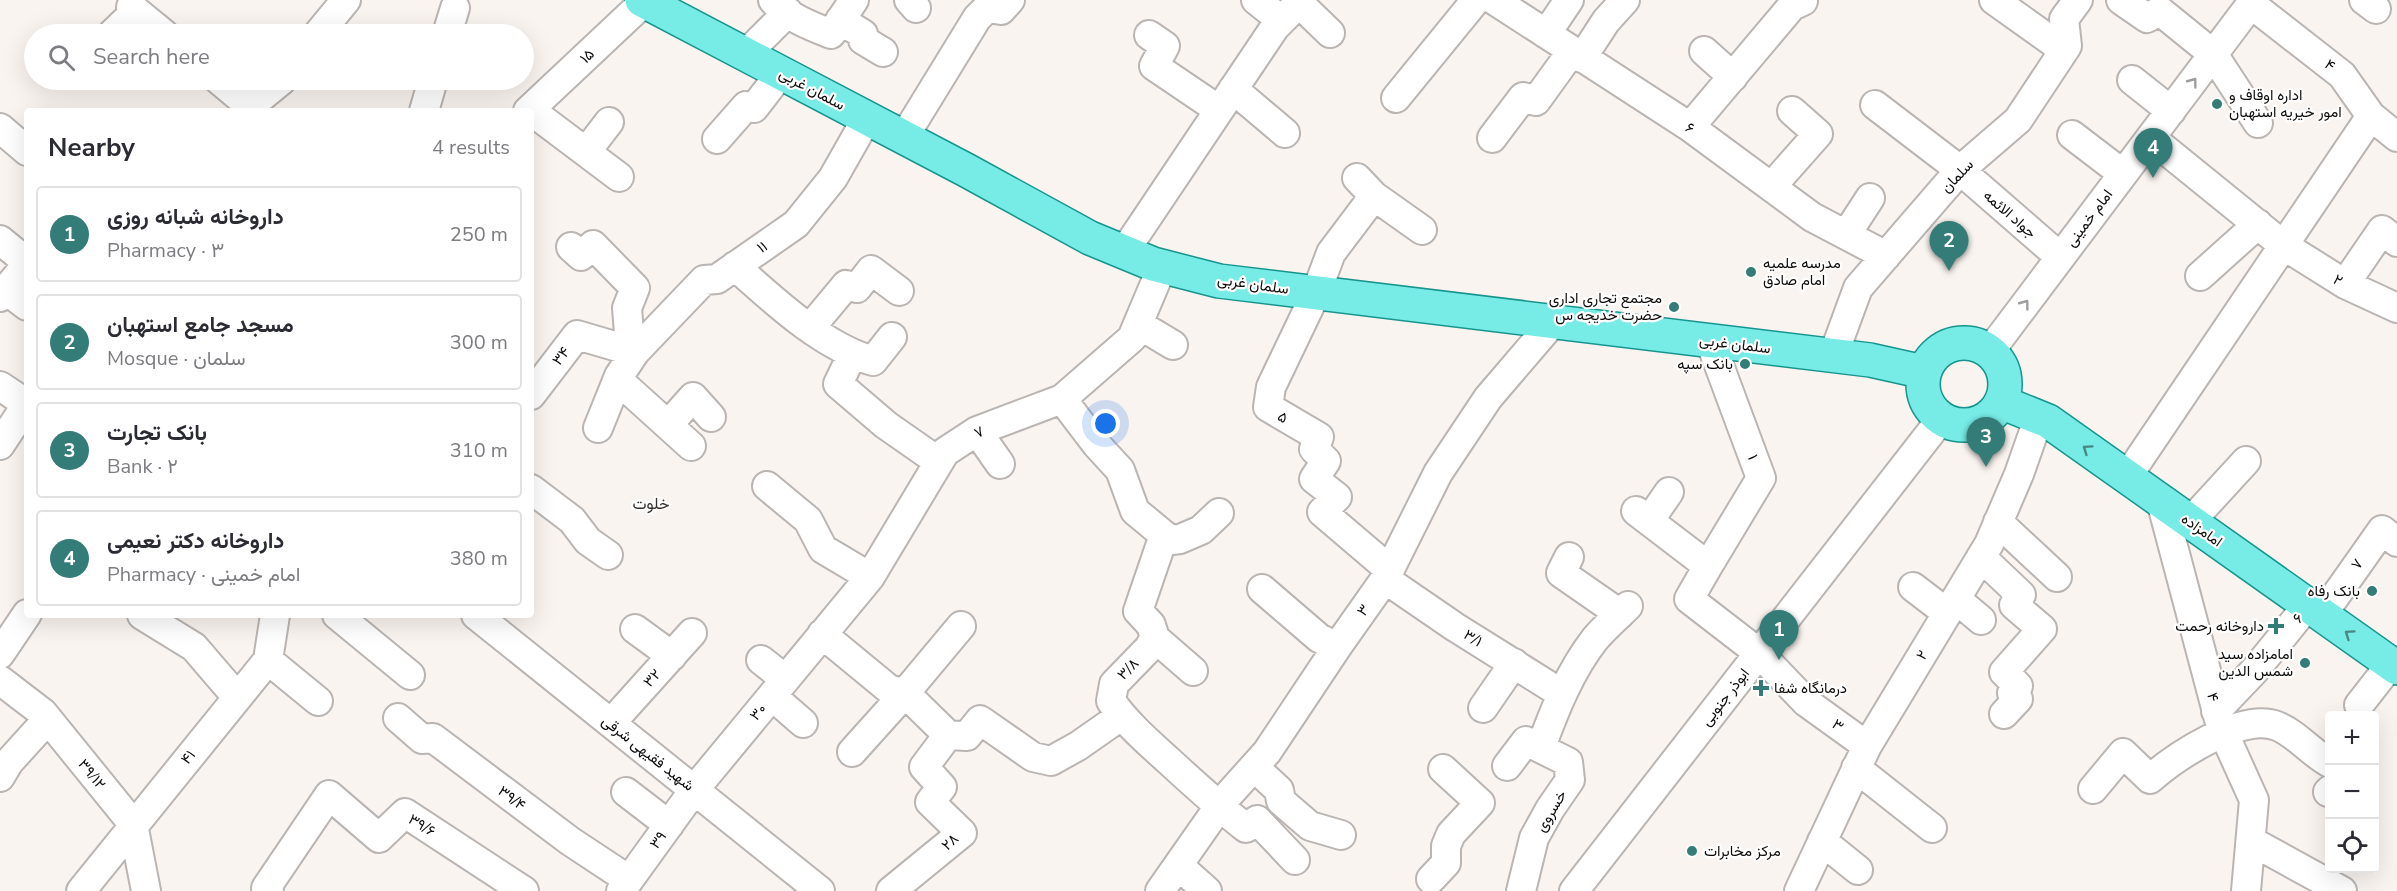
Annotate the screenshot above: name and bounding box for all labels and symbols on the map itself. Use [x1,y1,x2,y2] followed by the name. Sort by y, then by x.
[575,44,599,68] street label: ۱۵
[2320,54,2340,76] street label: ۴
[776,63,849,115] street label: سلمان غربی
[2186,77,2197,88] one-way arrow
[2229,85,2342,122] place label: اداره اوقاف و امور خیریه استهبان
[2210,97,2224,111] marker: اداره اوقاف و امور خیریه استهبان
[1681,118,1699,138] street label: ۶
[2134,128,2172,178] pin: 4
[1936,155,1978,197] street label: سلمان
[1979,185,2041,243] street label: جواد الائمه
[2061,185,2117,251] street label: امام خمینی
[1930,222,1968,271] pin: 2
[753,236,771,258] street label: ۱۱
[1763,253,1841,290] place label: مدرسه علمیه امام صادق
[1744,265,1758,279] marker: مدرسه علمیه امام صادق
[1216,269,1290,299] street label: سلمان غربی
[2329,269,2347,291] street label: ۲
[1549,288,1662,325] place label: مجتمع تجاری اداری حضرت خدیجه س
[1667,300,1681,314] marker: مجتمع تجاری اداری حضرت خدیجه س
[2017,300,2028,311] one-way arrow
[1698,330,1772,358] street label: سلمان غربی
[547,342,575,369] street label: ۳۴
[1677,354,1733,374] place label: بانک سپه
[1738,357,1752,371] marker: بانک سپه
[1274,406,1292,428] street label: ۵
[1091,409,1120,438] your location
[1966,418,2006,467] pin: 3
[971,421,987,443] street label: ۷
[2083,445,2094,456] one-way arrow
[1743,452,1763,462] street label: ۱
[633,493,670,515] district label: خلوت
[2177,509,2227,551] street label: امامزاده
[2346,555,2368,573] street label: ۷
[2308,581,2360,601] place label: بانک رفاه
[2365,584,2379,598] marker: بانک رفاه
[1352,600,1374,620] street label: ۳
[2288,609,2308,627] street label: ۶
[1760,610,1798,660] pin: 1
[2175,616,2264,636] place label: داروخانه رحمت
[2269,619,2283,633] marker: داروخانه رحمت
[1460,625,1486,651] street label: ۳/۱
[2345,631,2356,642] one-way arrow
[2218,644,2293,681] place label: امامزاده سید شمس الدین
[1911,646,1933,664] street label: ۲
[1113,654,1143,684] street label: ۳/۸
[2298,656,2312,670] marker: امامزاده سید شمس الدین
[1696,664,1754,730] street label: ابوذر جنوبی
[639,665,665,691] street label: ۳۲
[1774,678,1847,698] place label: درمانگاه شفا
[1752,679,1770,697] marker: درمانگاه شفا
[2202,690,2224,704] street label: ۴
[745,699,771,725] street label: ۳۰
[598,711,698,795] street label: شهید فقیهی شرقی
[1828,714,1848,736] street label: ۳
[176,746,200,768] street label: ۴۱
[74,755,110,793] street label: ۳۹/۱۲
[494,781,530,815] street label: ۳۹/۴
[1531,786,1571,836] street label: خسروی
[405,809,439,841] street label: ۳۹/۶
[645,827,671,853] street label: ۳۹
[937,829,963,855] street label: ۲۸
[1704,841,1781,861] place label: مرکز مخابرات
[1685,844,1699,858] marker: مرکز مخابرات

